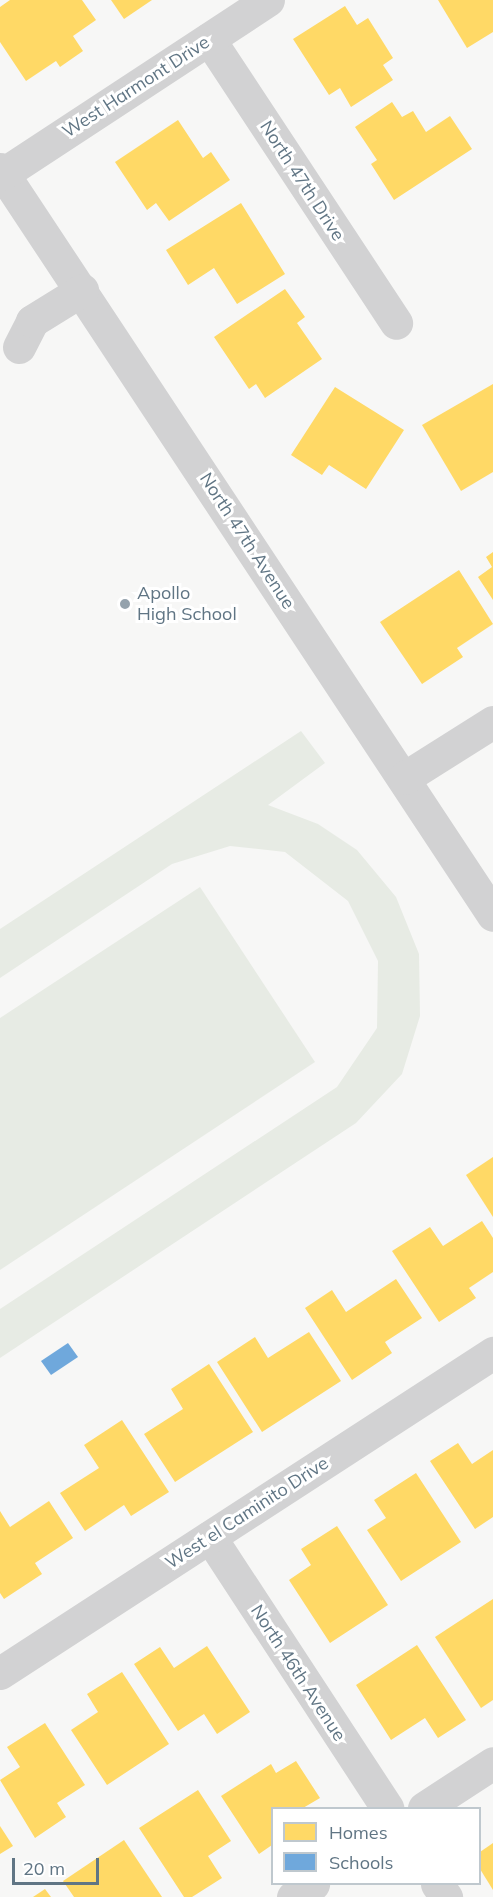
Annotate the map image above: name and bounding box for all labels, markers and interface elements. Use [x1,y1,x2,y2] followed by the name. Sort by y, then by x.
[58,31,214,143] street label: West Harmont Drive
[255,117,349,245] street label: North 47th Drive
[195,469,299,613] street label: North 47th Avenue
[137,583,237,626] place label: Apollo High School
[118,597,132,611] marker: Apollo High School
[162,1452,332,1574] street label: West el Caminito Drive
[246,1601,350,1745] street label: North 46th Avenue
[271,1807,481,1885] legend
[329,1821,388,1844] text: Homes
[15,1846,102,1884] scale bar
[329,1851,393,1874] text: Schools
[23,1857,65,1880] text: 20 m

